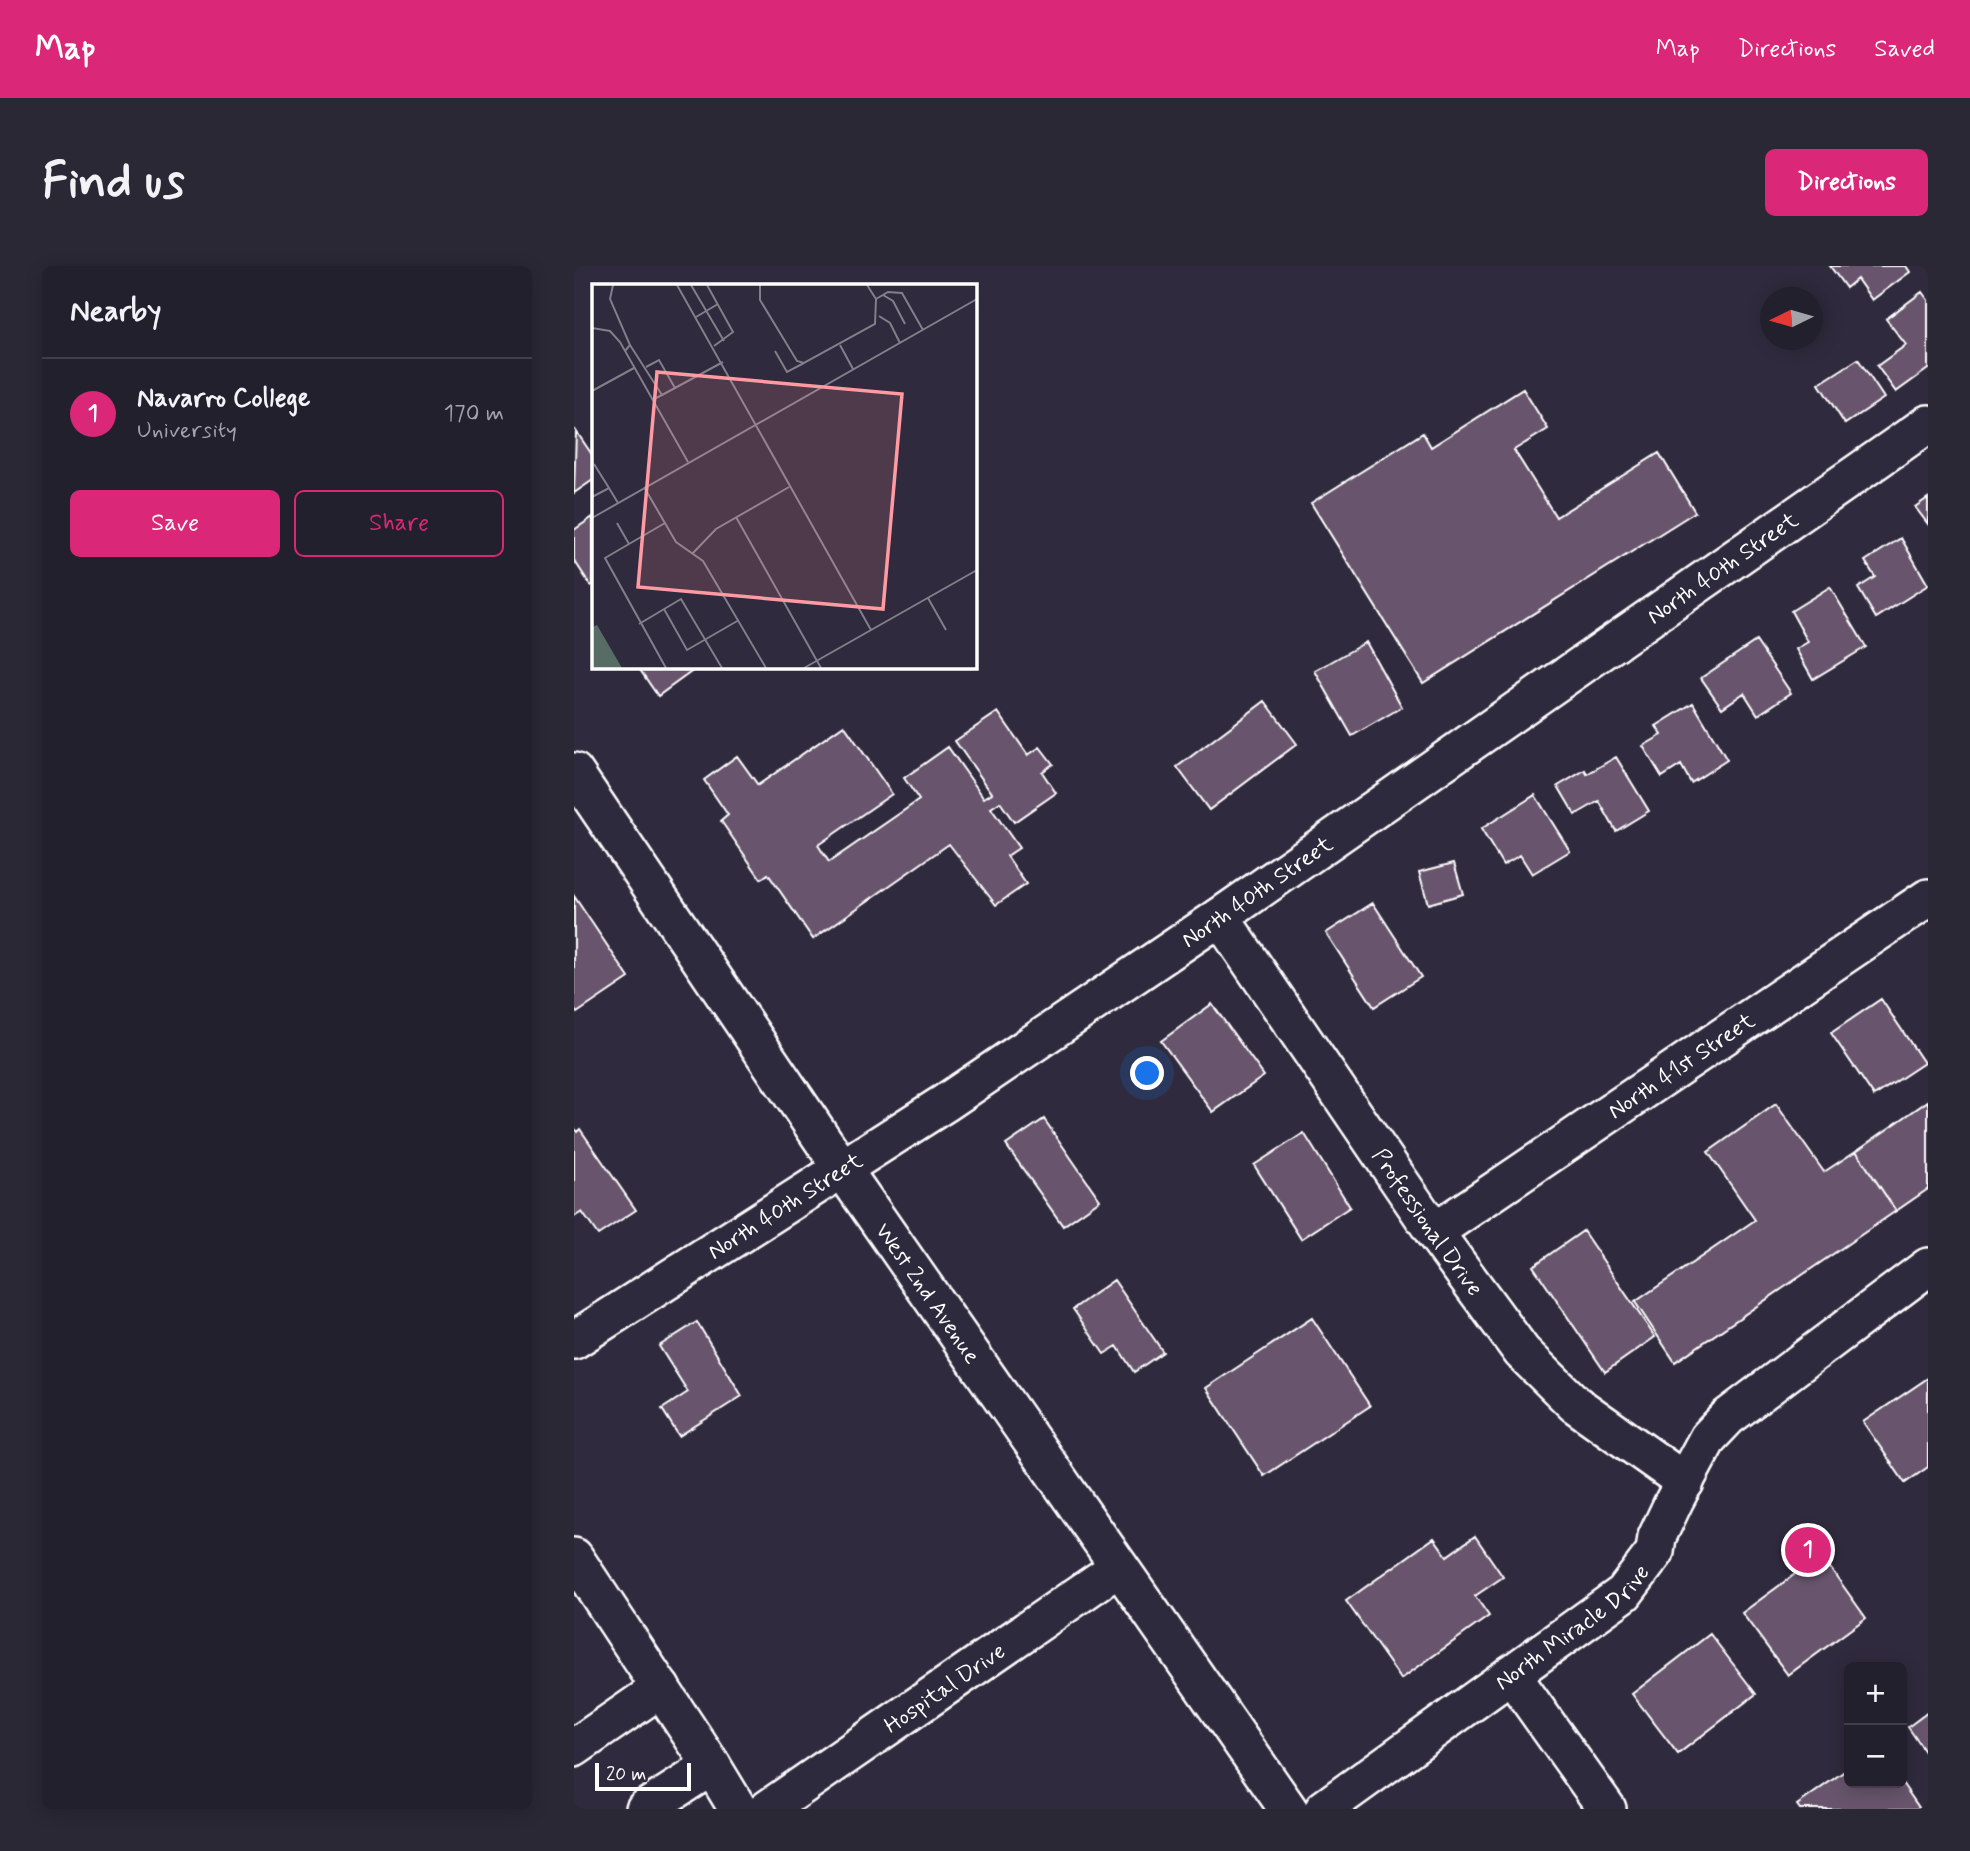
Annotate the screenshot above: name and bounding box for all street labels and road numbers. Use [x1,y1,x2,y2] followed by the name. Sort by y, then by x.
[1642,506,1805,632] street label: North 40th Street
[1176,830,1340,956] street label: North 40th Street
[1603,1006,1762,1127] street label: North 41st Street
[1364,1143,1489,1303] street label: Professional Drive
[703,1146,869,1268] street label: North 40th Street
[867,1218,986,1370] street label: West 2nd Avenue
[1490,1559,1657,1698] street label: North Miracle Drive
[879,1637,1012,1742] street label: Hospital Drive

